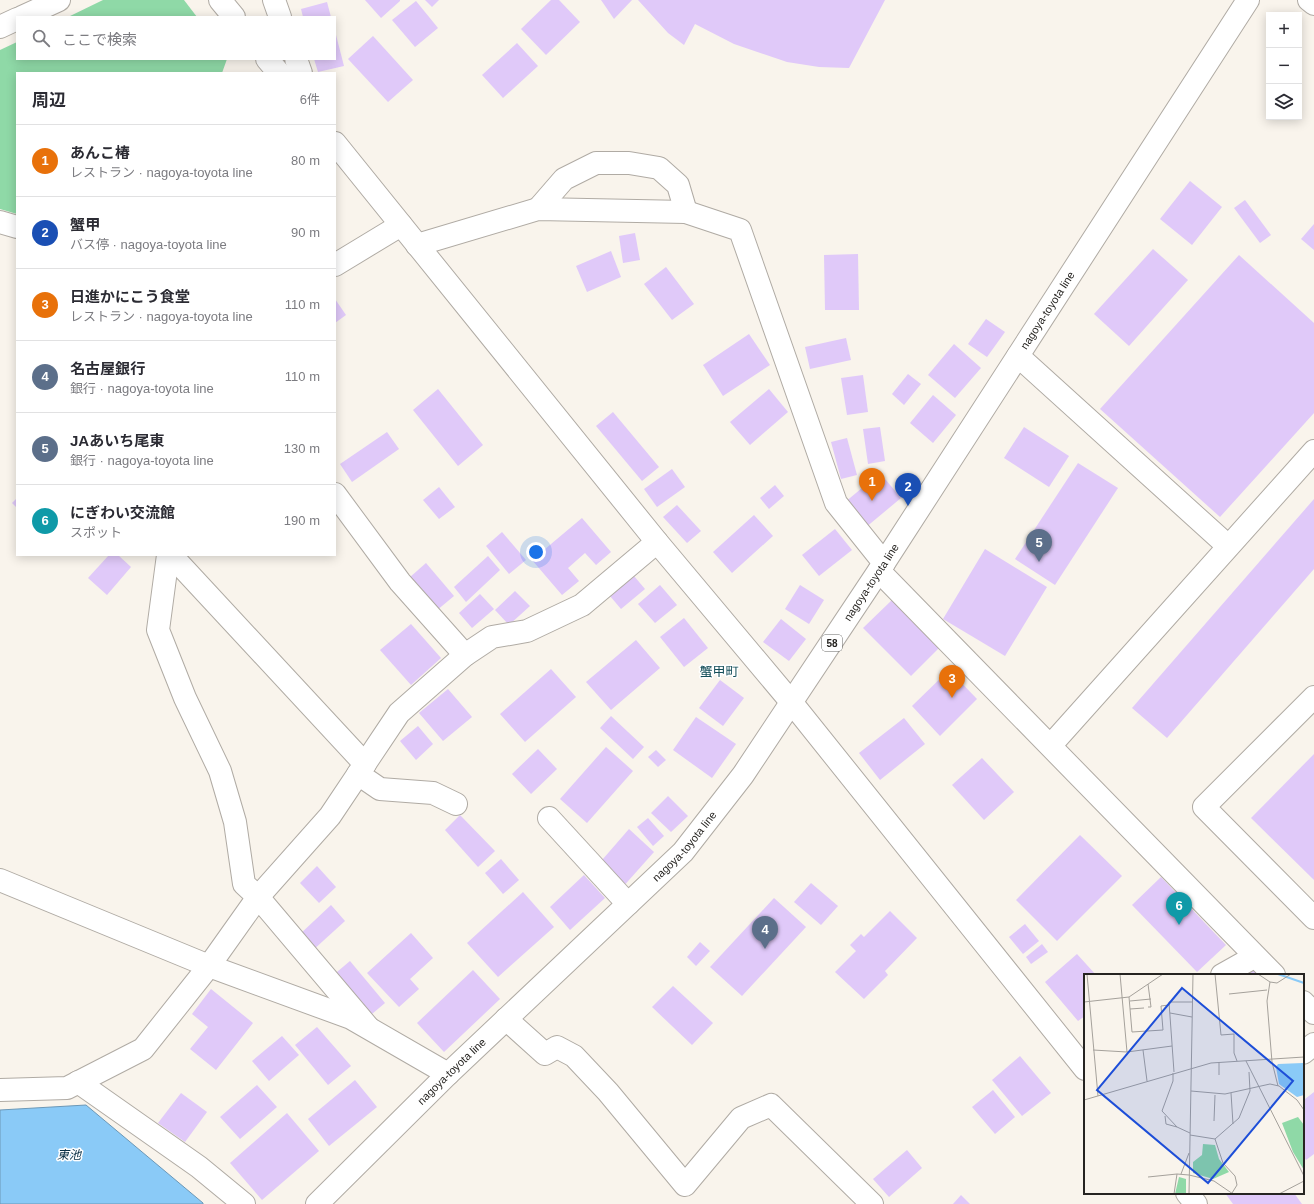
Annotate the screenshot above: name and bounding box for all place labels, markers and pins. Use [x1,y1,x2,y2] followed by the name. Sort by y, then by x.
[859,468,885,501] pin: 1
[895,473,921,506] pin: 2
[1026,529,1052,562] pin: 5
[939,665,965,698] pin: 3
[1166,892,1192,925] pin: 6
[752,916,778,949] pin: 4

